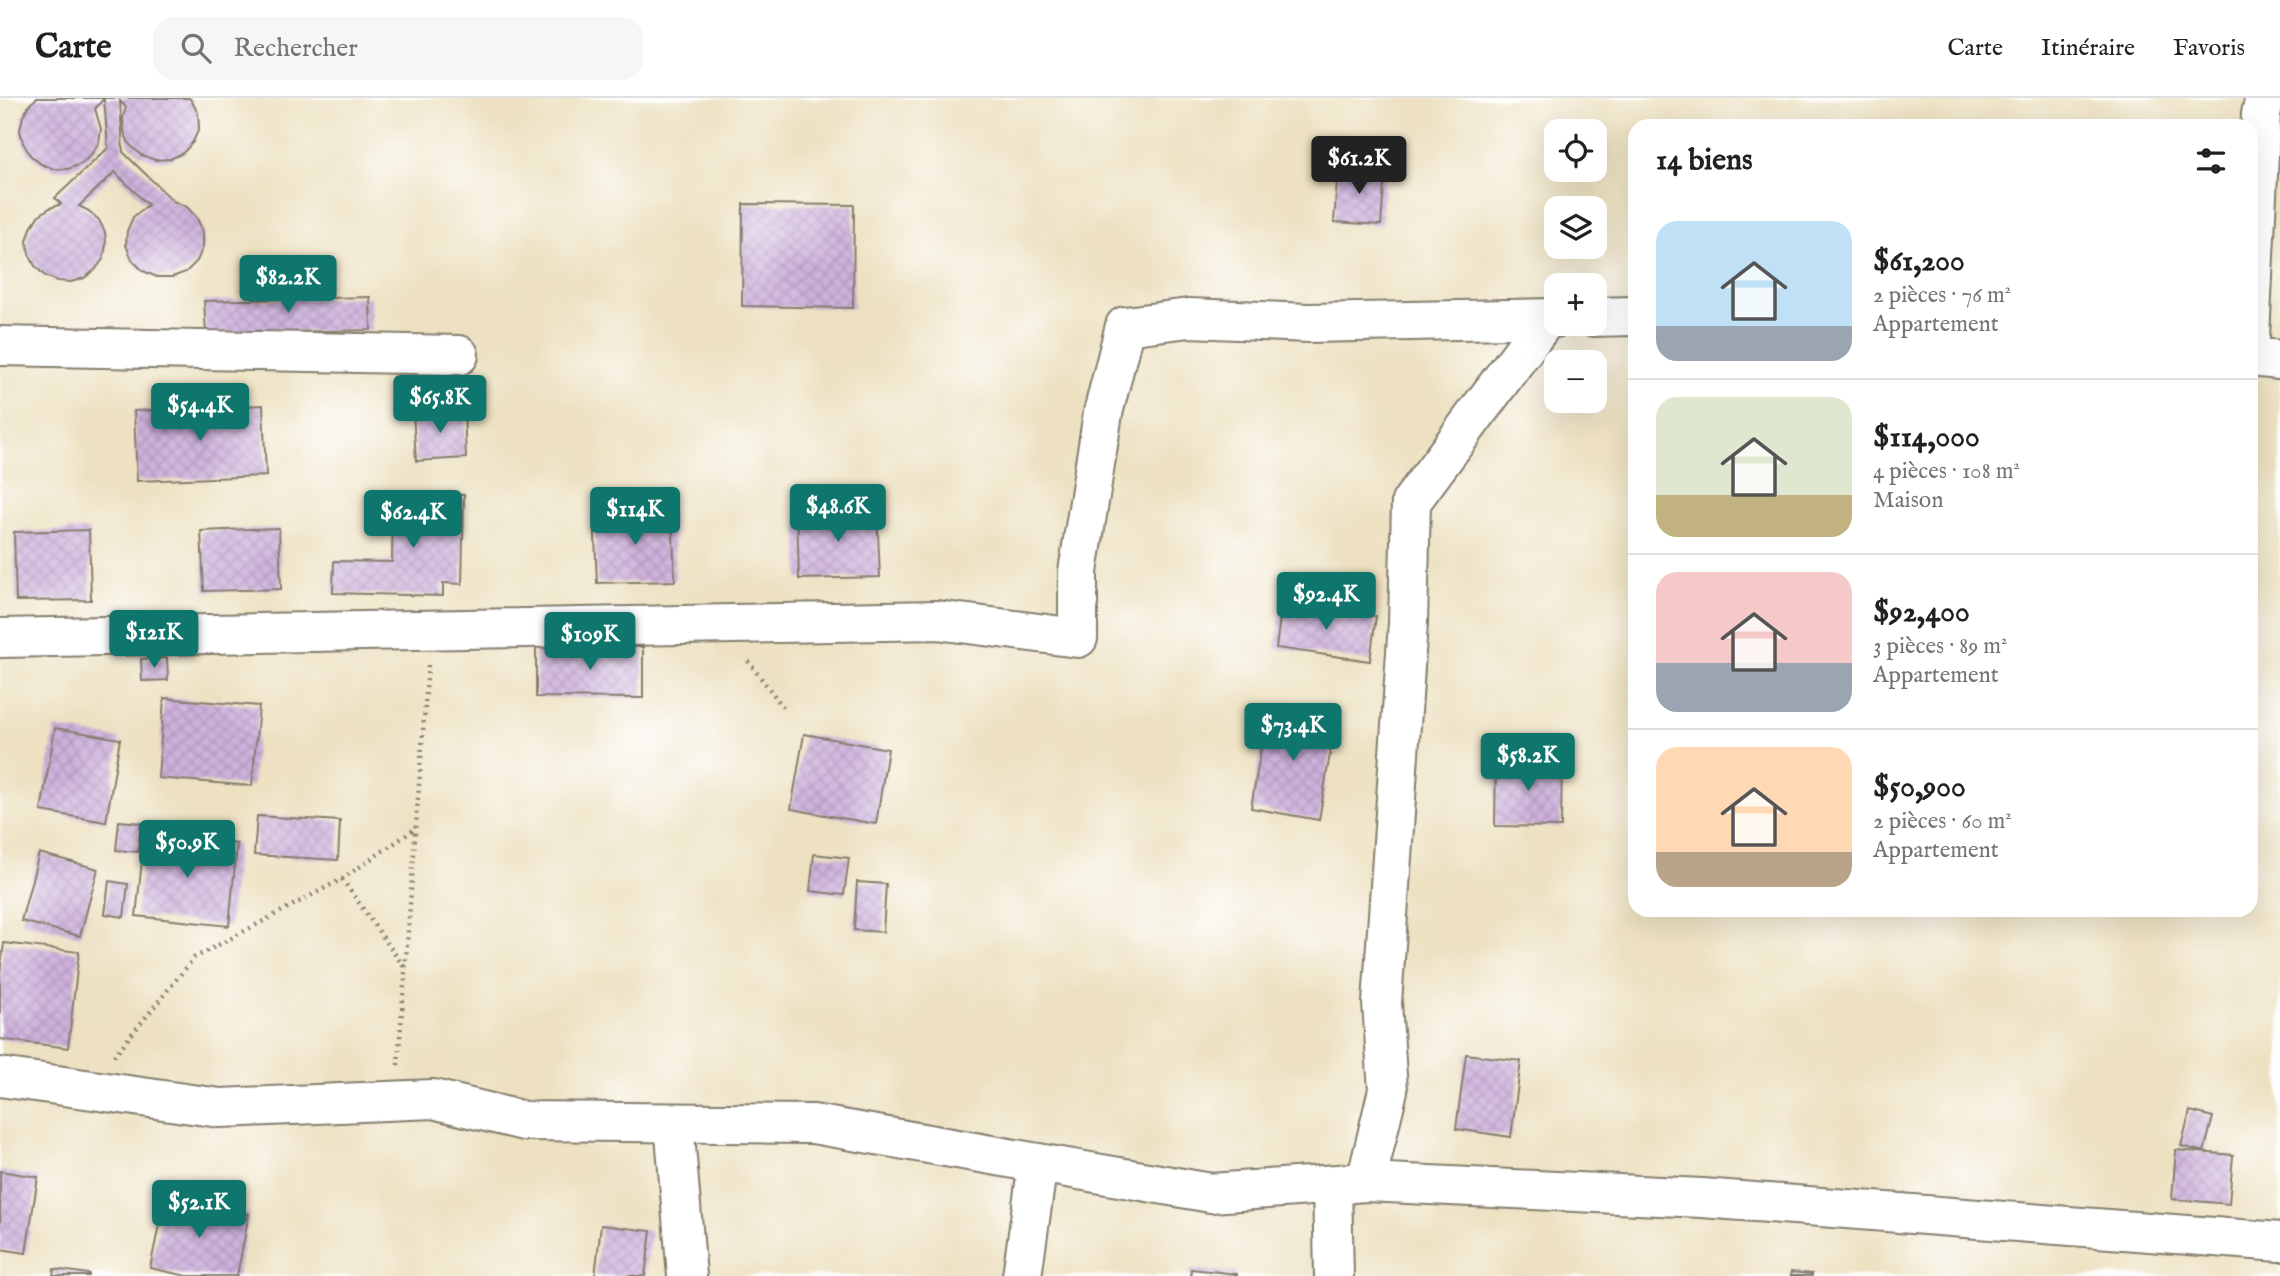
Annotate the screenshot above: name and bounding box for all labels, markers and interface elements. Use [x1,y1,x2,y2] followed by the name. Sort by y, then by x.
[153,17,643,80] search box
[35,27,111,69] text: Carte
[177,29,215,67] icon: search
[233,32,358,65] text: Rechercher
[1947,33,2003,64] text: Carte
[2041,33,2135,64] text: Itinéraire
[2173,33,2245,64] text: Favoris
[1544,119,1607,413] map controls
[1544,119,1607,182] button: locate
[1302,136,1416,196] pin: $61.2K
[1656,142,1753,180] text: 14 biens
[2192,142,2230,180] icon: filters
[1327,144,1391,173] text: $61.2K
[1544,196,1607,259] button: layers
[1873,243,1965,281] text: $61,200
[1712,249,1796,333] icon: home
[231,256,345,315] pin: $82.2K
[256,263,320,292] text: $82.2K
[1544,273,1607,336] button: +
[1873,281,2011,310] text: 2 pièces · 76 m²
[1873,310,1999,339] text: Appartement
[1544,350,1607,413] button: −
[383,376,497,435] pin: $65.8K
[409,383,471,412] text: $65.8K
[143,384,257,443] pin: $54.4K
[167,391,233,420] text: $54.4K
[1873,419,1980,457] text: $114,000
[1712,425,1796,509] icon: home
[1873,457,2020,486] text: 4 pièces · 108 m²
[781,484,895,544] pin: $48.6K
[1873,486,1943,515] text: Maison
[586,488,684,547] pin: $114K
[356,490,470,550] pin: $62.4K
[806,492,870,521] text: $48.6K
[606,495,664,524] text: $114K
[380,498,446,527] text: $62.4K
[1269,573,1383,632] pin: $92.4K
[1293,580,1359,609] text: $92.4K
[1873,594,1970,632] text: $92,400
[1712,600,1796,684] icon: home
[105,610,203,670] pin: $121K
[541,612,639,672] pin: $109K
[125,618,183,647] text: $121K
[560,620,620,649] text: $109K
[1873,632,2008,661] text: 3 pièces · 89 m²
[1873,661,1999,690] text: Appartement
[1236,704,1350,763] pin: $73.4K
[1260,711,1326,740] text: $73.4K
[1471,734,1585,793] pin: $58.2K
[1497,741,1559,770] text: $58.2K
[1873,769,1966,807] text: $50,900
[1712,775,1796,859] icon: home
[1873,807,2012,836] text: 2 pièces · 60 m²
[130,820,244,880] pin: $50.9K
[155,828,219,857] text: $50.9K
[1873,836,1999,865] text: Appartement
[142,1180,256,1240] pin: $52.1K
[168,1188,230,1217] text: $52.1K

